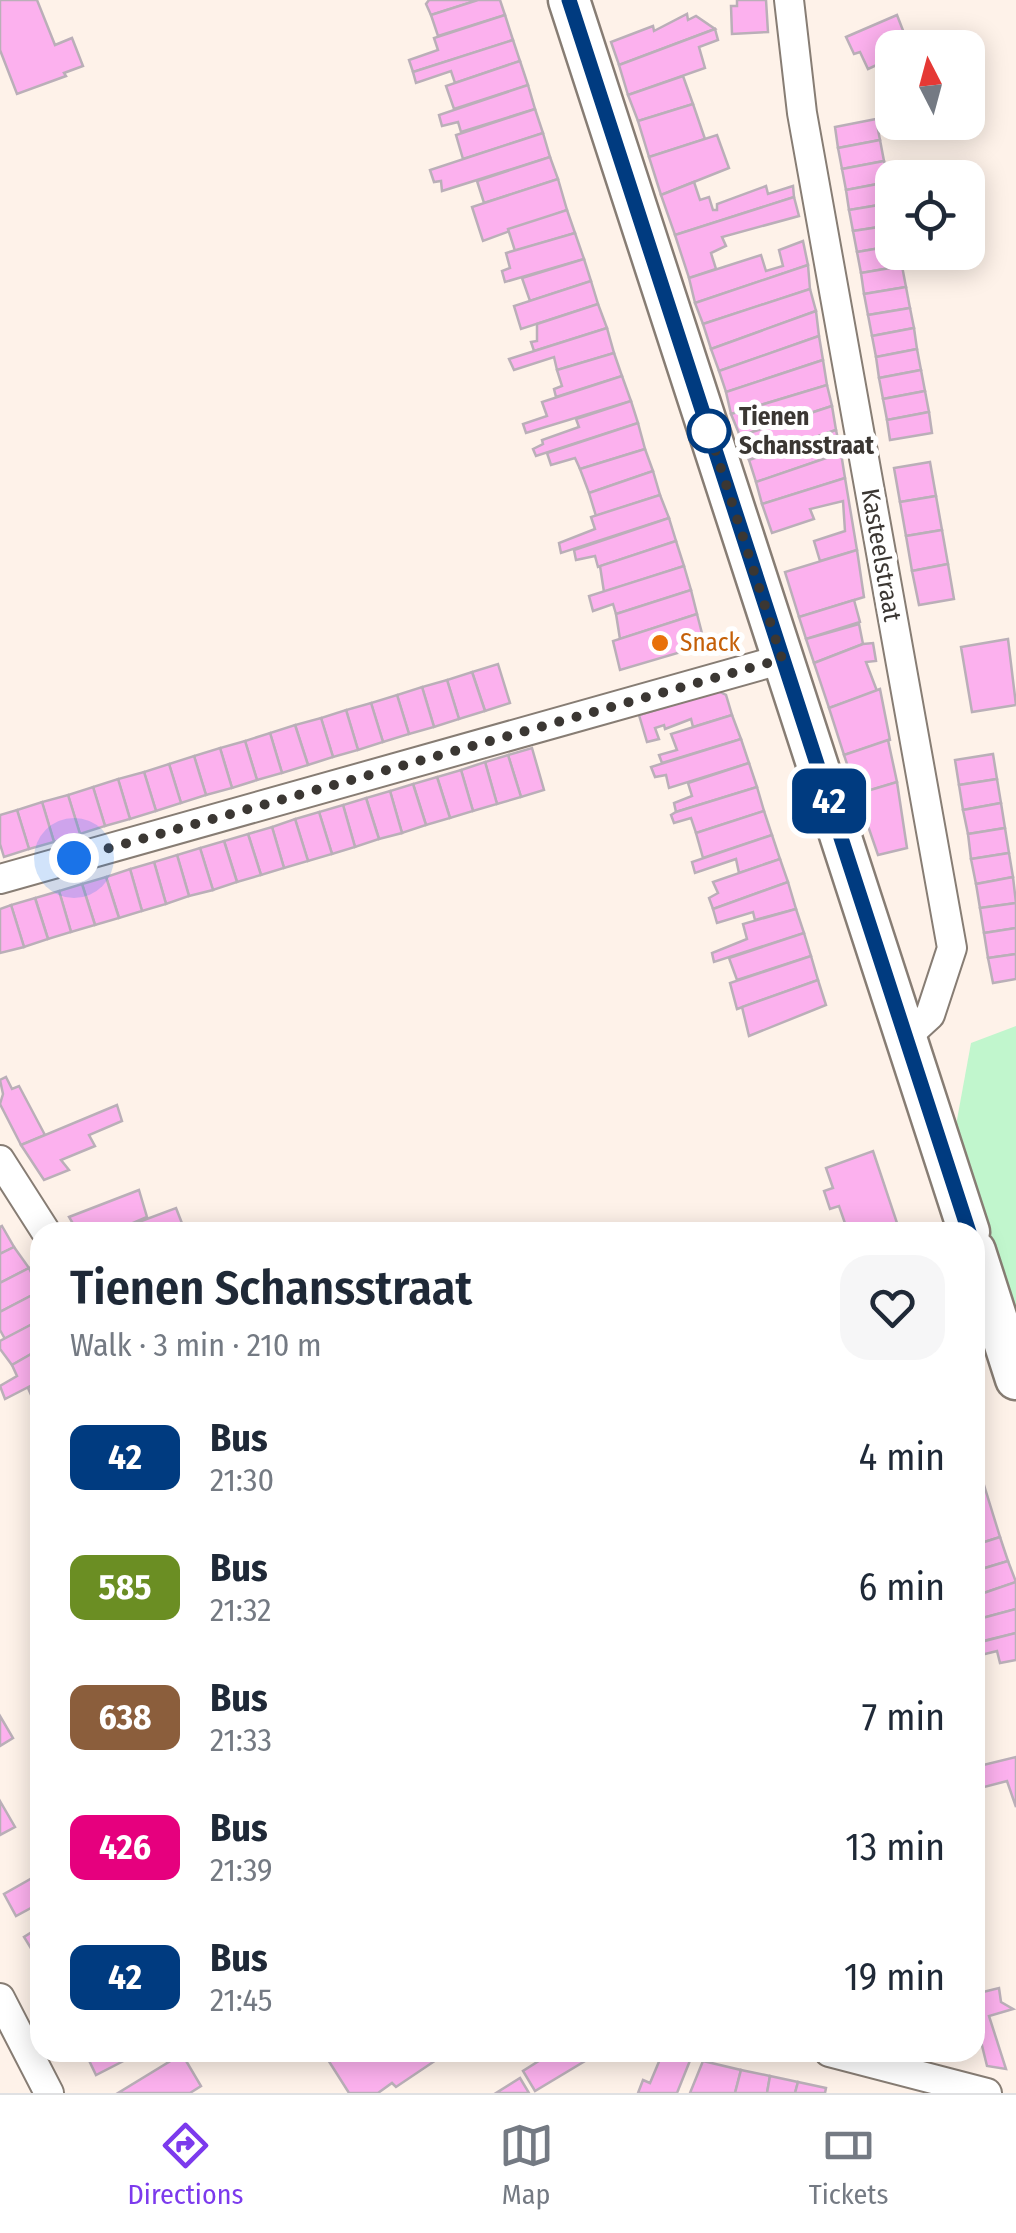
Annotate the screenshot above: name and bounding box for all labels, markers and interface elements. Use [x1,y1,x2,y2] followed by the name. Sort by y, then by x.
[875,30,985,140] north arrow
[875,30,985,270] map controls
[875,160,985,270] button: locate
[739,402,875,461] place label: Tienen Schansstraat
[688,410,730,452] marker: Tienen Schansstraat
[855,486,908,625] street label: Kasteelstraat
[680,628,741,658] place label: Snack
[649,632,671,654] marker: Snack
[784,768,874,834] line badge: 42
[812,780,846,822] text: 42
[49,833,99,883] your location
[840,1255,945,1360] button: heart
[70,1259,472,1317] text: Tienen Schansstraat
[70,1326,322,1364] text: Walk · 3 min · 210 m
[210,1415,268,1461] text: Bus
[859,1434,945,1480] text: 4 min
[108,1436,142,1478] text: 42
[210,1461,274,1499] text: 21:30
[210,1545,268,1591] text: Bus
[858,1564,945,1610] text: 6 min
[99,1566,151,1608] text: 585
[210,1591,271,1629] text: 21:32
[210,1675,268,1721] text: Bus
[862,1694,945,1740] text: 7 min
[98,1696,152,1738] text: 638
[210,1721,272,1759] text: 21:33
[210,1805,268,1851] text: Bus
[845,1824,945,1870] text: 13 min
[99,1826,151,1868] text: 426
[210,1851,273,1889] text: 21:39
[210,1935,268,1981] text: Bus
[844,1954,945,2000] text: 19 min
[108,1956,142,1998] text: 42
[210,1981,272,2019] text: 21:45
[128,2118,243,2211] tab: Directions
[499,2118,554,2211] tab: Map
[809,2118,888,2211] tab: Tickets

